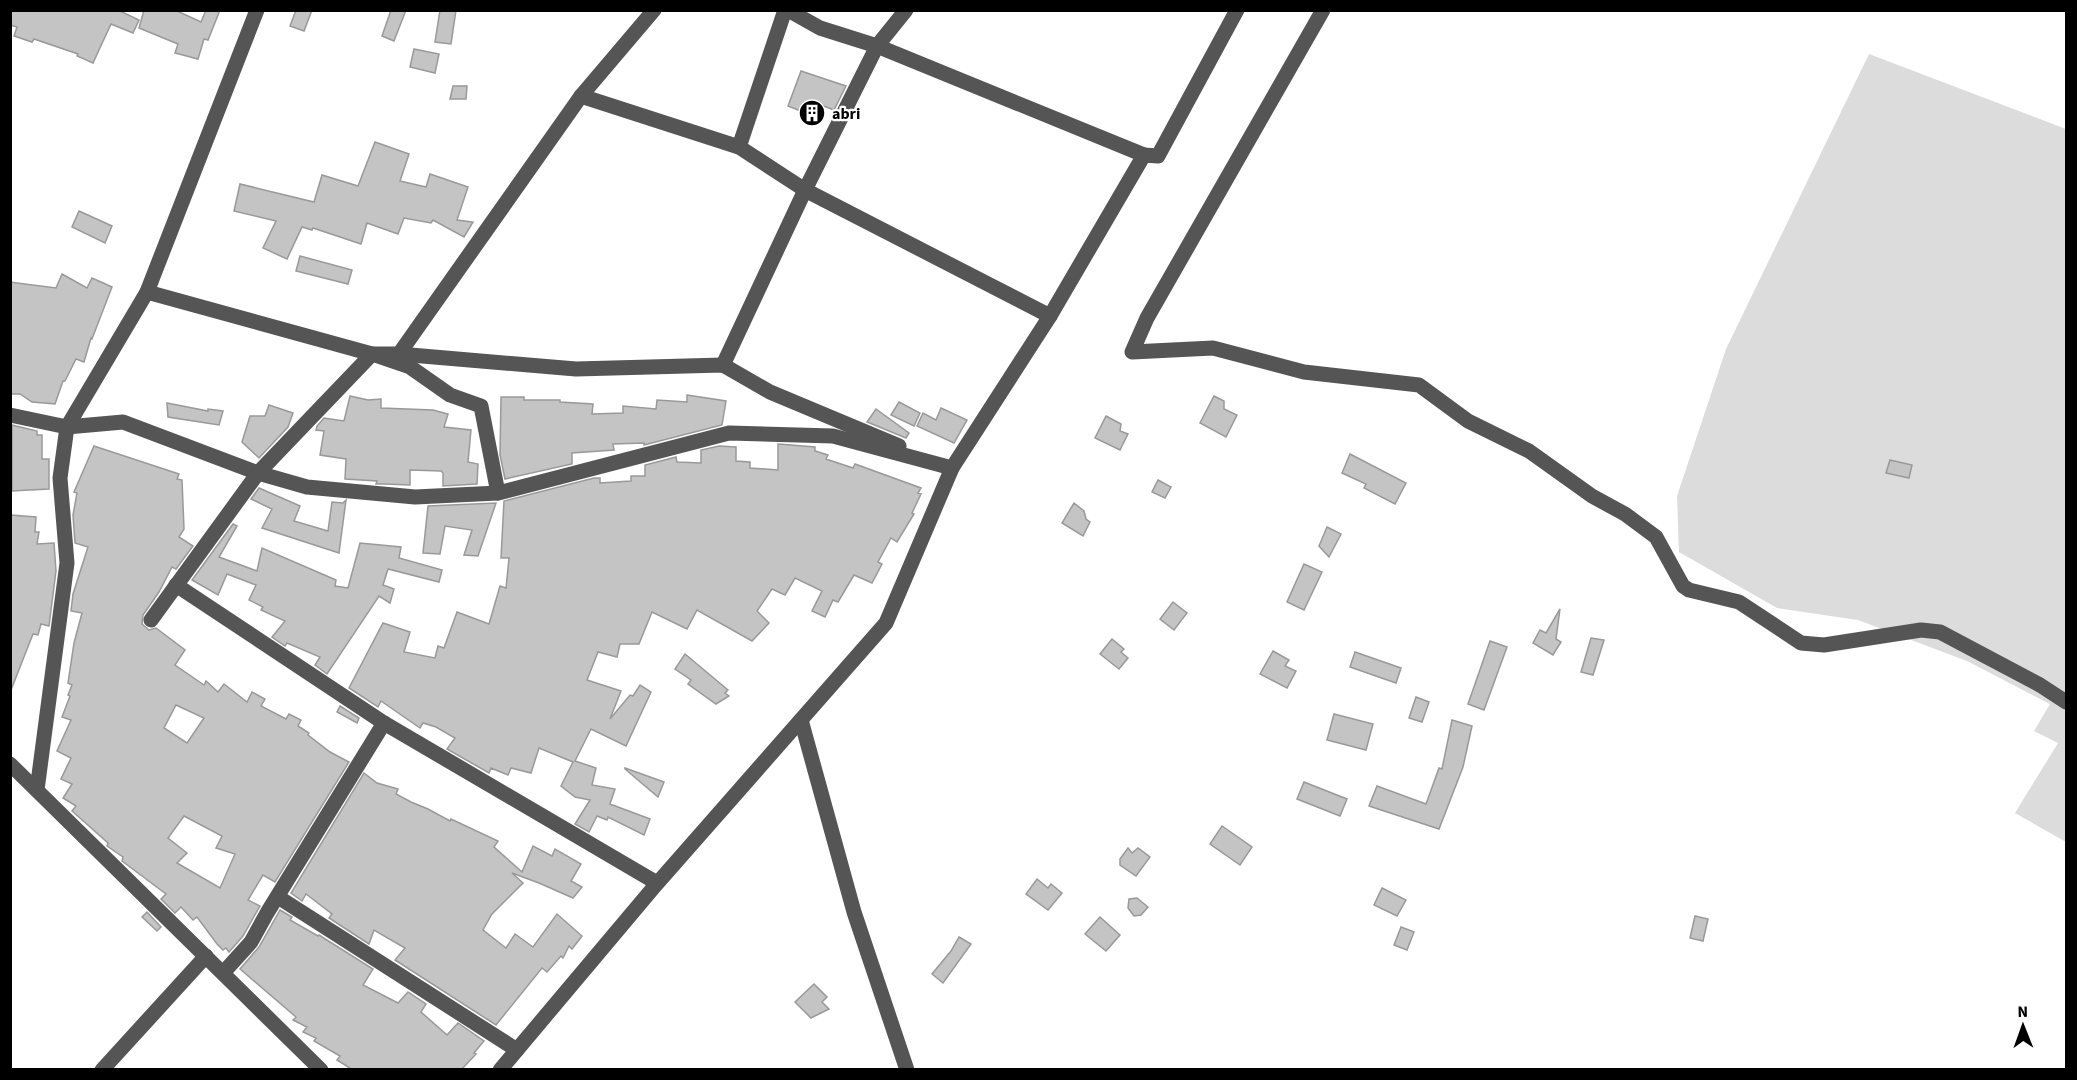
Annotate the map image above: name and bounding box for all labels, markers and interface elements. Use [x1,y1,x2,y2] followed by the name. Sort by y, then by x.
[797,98,827,128] building icon: abri
[832,103,860,125] place label: abri
[1993,996,2053,1056] north arrow
[2017,1001,2028,1023] text: N

